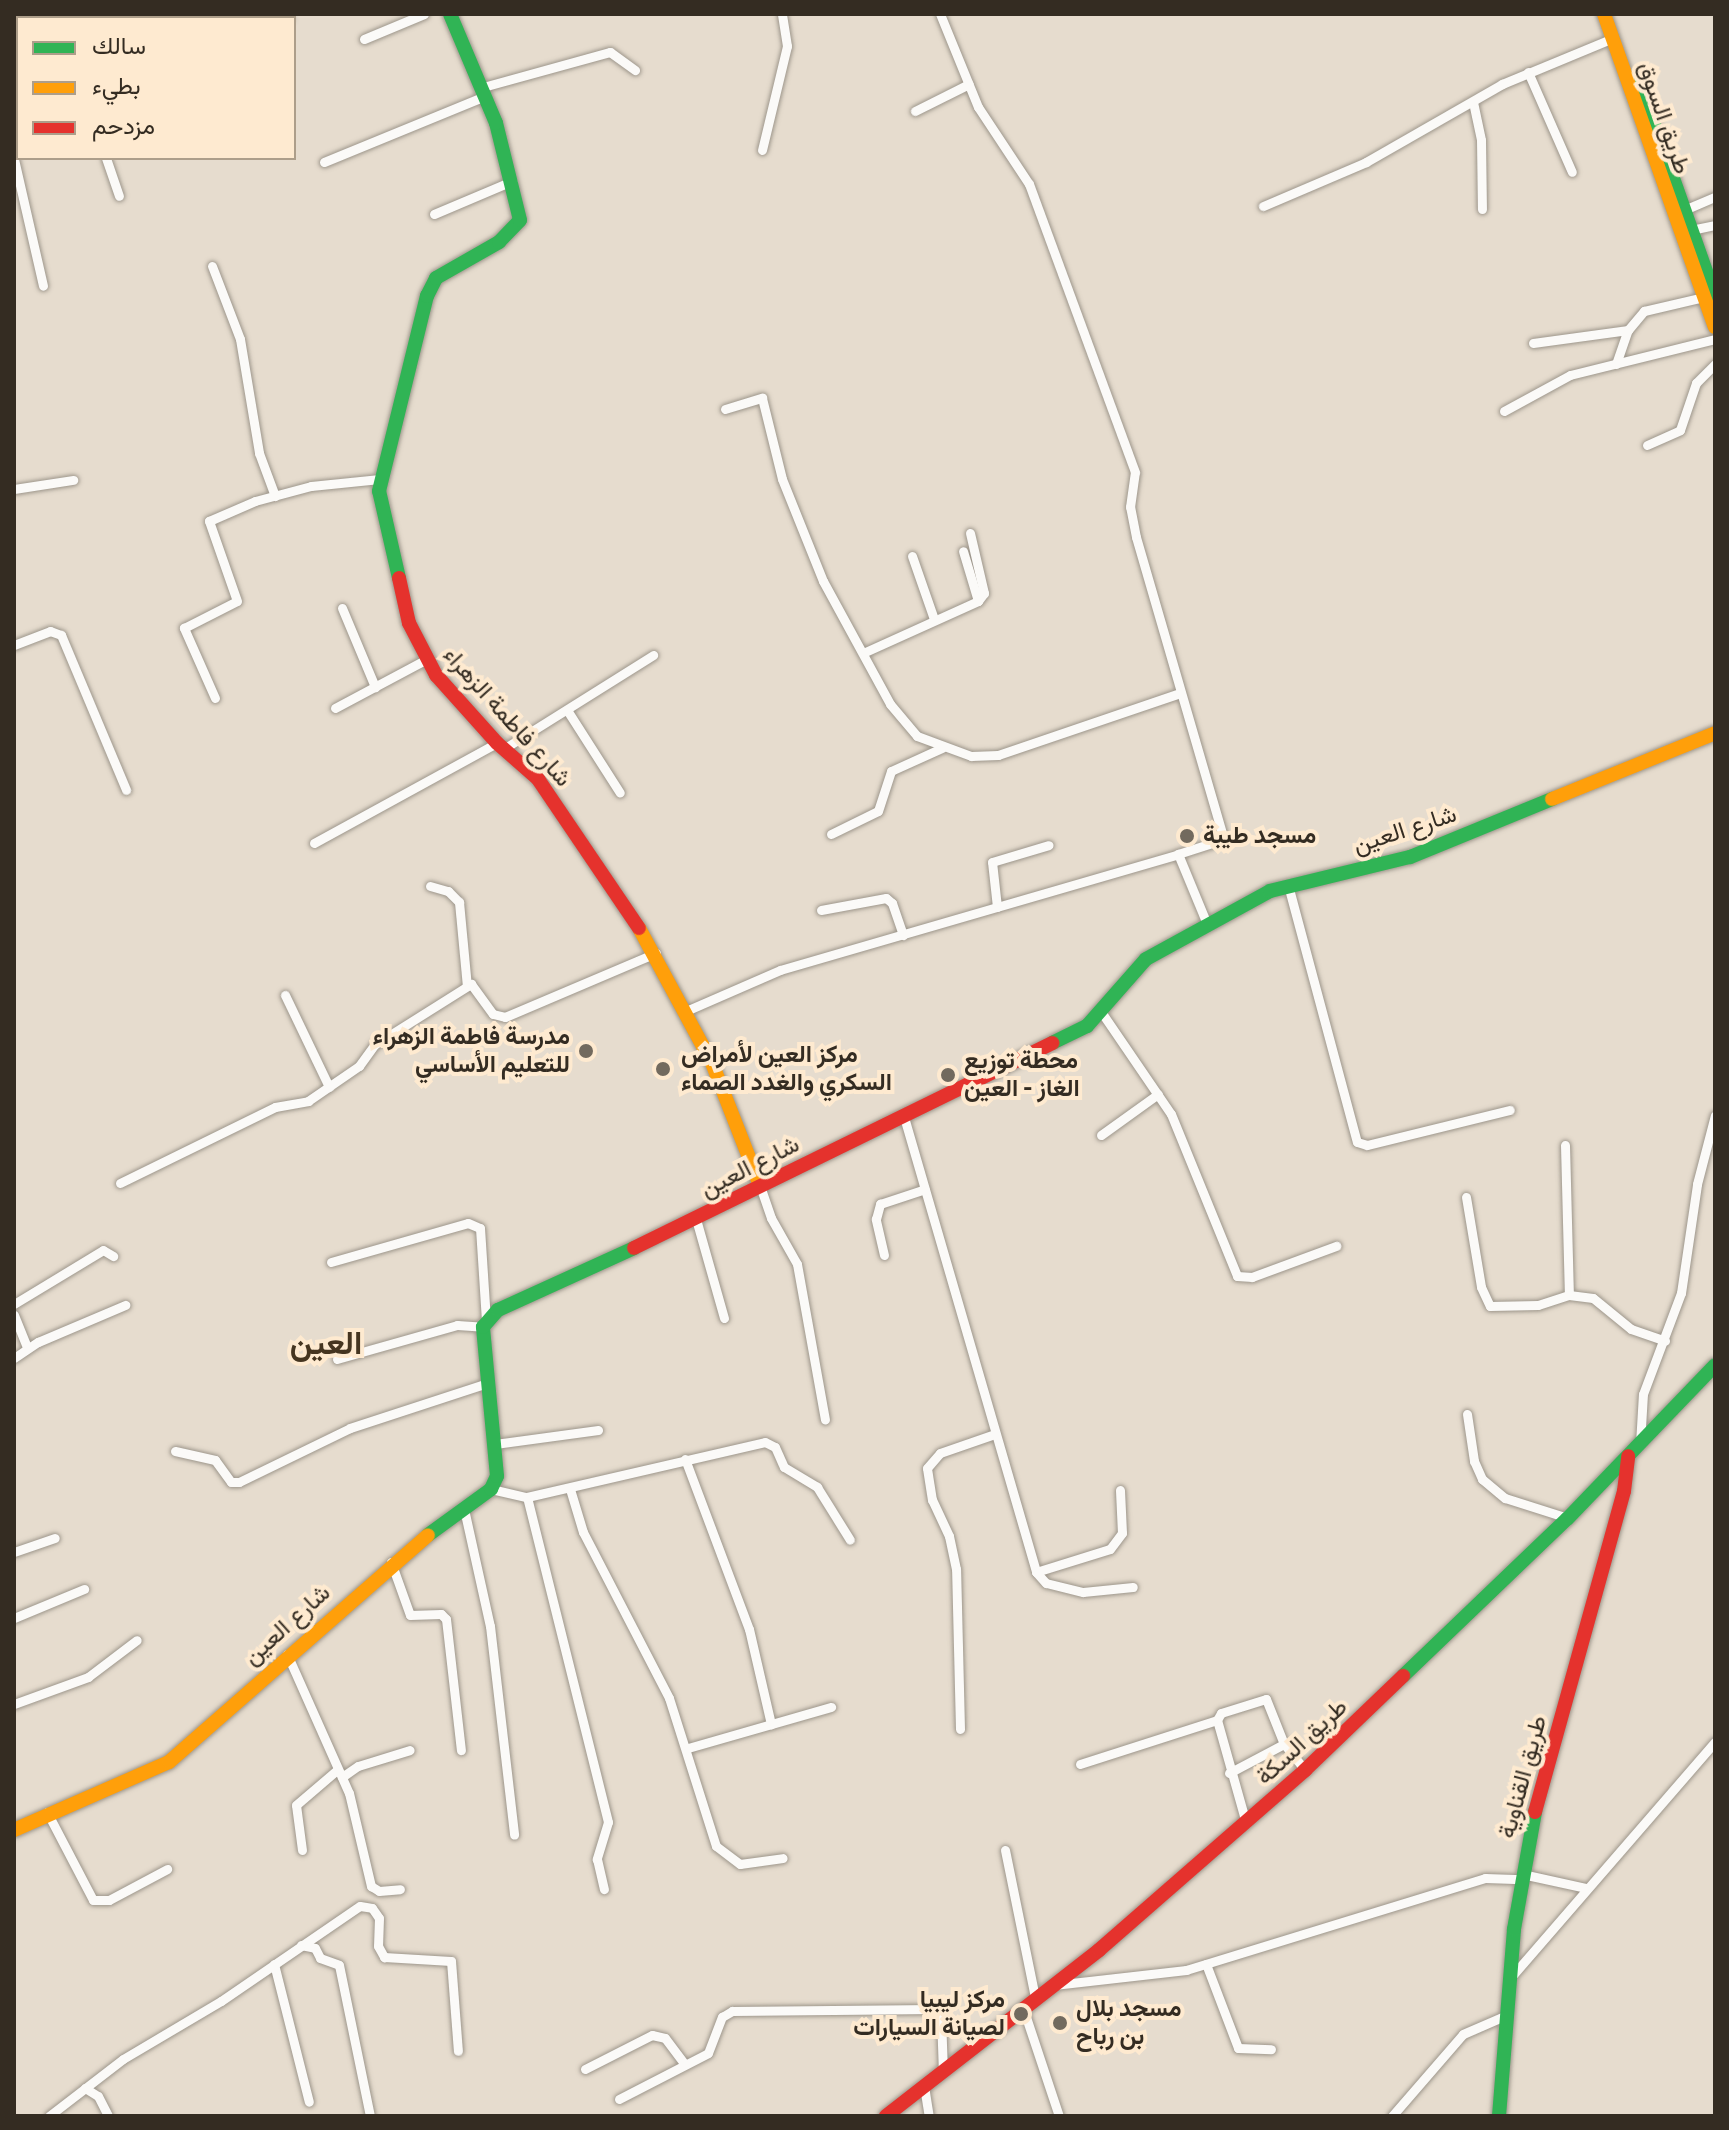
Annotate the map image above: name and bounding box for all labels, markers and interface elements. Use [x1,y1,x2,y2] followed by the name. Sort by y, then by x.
[16,16,296,160] legend
[92,32,146,60] text: سالك
[1631,58,1697,178] street label: طريق السوق
[92,72,141,100] text: بطيء
[92,112,155,140] text: مزدحم
[437,641,577,793] street label: شارع فاطمة الزهراء
[1350,800,1460,860] street label: شارع العين
[1203,822,1316,850] place label: مسجد طيبة
[1178,827,1196,845] marker: مسجد طيبة
[373,1023,570,1079] place label: مدرسة فاطمة الزهراء للتعليم الأساسي
[681,1041,892,1097] place label: مركز العين لأمراض السكري والغدد الصماء
[577,1042,595,1060] marker: مدرسة فاطمة الزهراء للتعليم الأساسي
[964,1047,1080,1103] place label: محطة توزيع الغاز - العين
[652,1058,674,1080] marker: مركز العين لأمراض السكري والغدد الصماء
[939,1066,957,1084] marker: محطة توزيع الغاز - العين
[696,1130,804,1204] street label: شارع العين
[290,1324,362,1362] district label: العين
[238,1579,336,1671] street label: شارع العين
[1251,1693,1353,1791] street label: طريق السكة
[1493,1712,1553,1842] street label: طريق القناوية
[853,1986,1005,2042] place label: مركز ليبيا لصيانة السيارات
[1076,1995,1182,2051] place label: مسجد بلال بن رباح
[1012,2005,1030,2023] marker: مركز ليبيا لصيانة السيارات
[1051,2014,1069,2032] marker: مسجد بلال بن رباح

